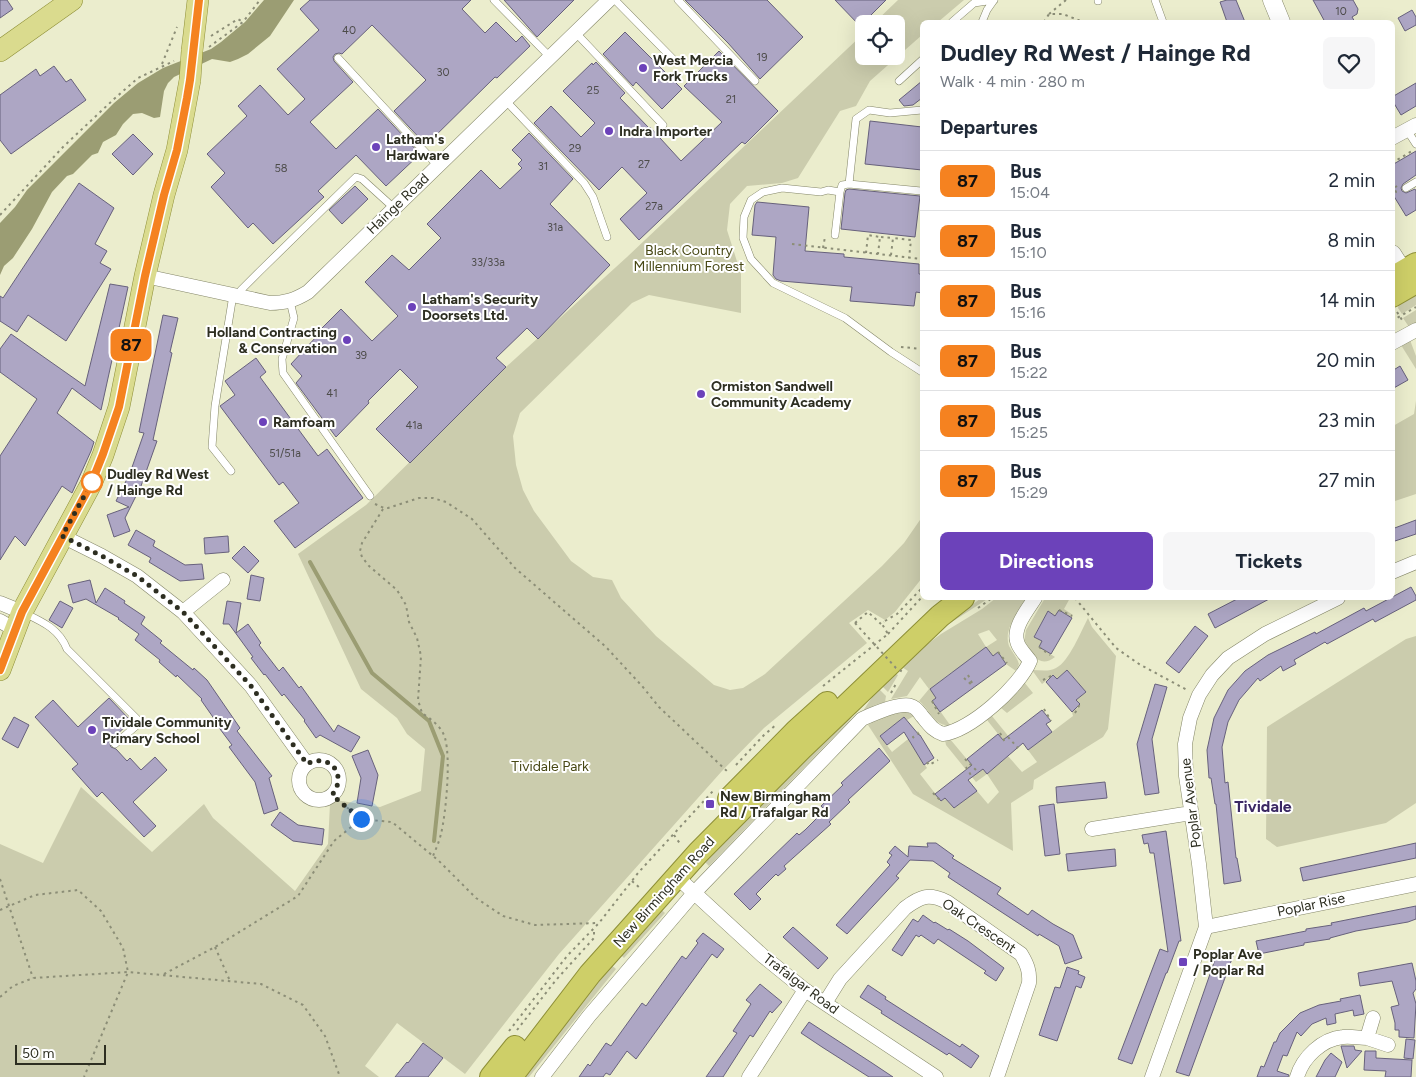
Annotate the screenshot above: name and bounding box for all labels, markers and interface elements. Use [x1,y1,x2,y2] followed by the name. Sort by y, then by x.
[1335,5,1347,18] house number: 10
[855,15,905,65] map controls
[855,15,905,65] button: locate
[342,24,356,37] house number: 40
[1323,37,1375,89] button: heart
[940,38,1251,67] text: Dudley Rd West / Hainge Rd
[757,51,767,64] house number: 19
[653,52,733,85] place label: West Mercia Fork Trucks
[637,62,649,74] marker: West Mercia Fork Trucks
[436,66,450,79] house number: 30
[940,72,1085,91] text: Walk · 4 min · 280 m
[587,84,599,97] house number: 25
[726,93,736,106] house number: 21
[940,116,1038,139] text: Departures
[619,123,713,140] place label: Indra Importer
[603,125,615,137] marker: Indra Importer
[386,131,450,164] place label: Latham's Hardware
[370,141,382,153] marker: Latham's Hardware
[569,142,581,155] house number: 29
[638,158,650,171] house number: 27
[538,160,548,173] house number: 31
[1010,160,1041,183] text: Bus
[274,162,288,175] house number: 58
[1329,169,1375,192] text: 2 min
[363,170,433,238] street label: Hainge Road
[957,170,978,192] text: 87
[1010,183,1050,202] text: 15:04
[645,200,663,213] house number: 27a
[1010,220,1041,243] text: Bus
[547,221,563,234] house number: 31a
[1327,229,1375,252] text: 8 min
[957,230,978,252] text: 87
[634,242,744,275] park label: Black Country Millennium Forest
[1010,243,1047,262] text: 15:10
[471,256,505,269] house number: 33/33a
[1010,280,1041,303] text: Bus
[1319,289,1375,312] text: 14 min
[957,290,978,312] text: 87
[422,291,539,324] place label: Latham's Security Doorsets Ltd.
[406,301,418,313] marker: Latham's Security Doorsets Ltd.
[1010,303,1046,322] text: 15:16
[206,324,337,357] place label: Holland Contracting & Conservation
[108,329,154,361] line badge: 87
[120,334,142,356] text: 87
[341,334,353,346] marker: Holland Contracting & Conservation
[1010,340,1041,363] text: Bus
[355,349,367,362] house number: 39
[1316,349,1375,372] text: 20 min
[957,350,978,372] text: 87
[1010,363,1048,382] text: 15:22
[711,378,852,411] place label: Ormiston Sandwell Community Academy
[326,387,338,400] house number: 41
[695,388,707,400] marker: Ormiston Sandwell Community Academy
[1010,400,1041,423] text: Bus
[1318,409,1375,432] text: 23 min
[957,410,978,432] text: 87
[273,414,335,431] place label: Ramfoam
[257,416,269,428] marker: Ramfoam
[406,419,422,432] house number: 41a
[1010,423,1048,442] text: 15:25
[269,447,301,460] house number: 51/51a
[1010,460,1041,483] text: Bus
[107,466,210,499] place label: Dudley Rd West / Hainge Rd
[1318,469,1375,492] text: 27 min
[957,470,978,492] text: 87
[81,471,103,493] marker: Dudley Rd West / Hainge Rd
[1010,483,1048,502] text: 15:29
[940,532,1153,590] button: Directions
[1163,532,1375,590] button: Tickets
[102,714,233,747] place label: Tividale Community Primary School
[86,724,98,736] marker: Tividale Community Primary School
[1177,757,1205,849] street label: Poplar Avenue
[511,758,589,775] park label: Tividale Park
[720,788,831,821] place label: New Birmingham Rd / Trafalgar Rd
[1234,797,1292,816] district label: Tividale
[704,798,716,810] marker: New Birmingham Rd / Trafalgar Rd
[349,807,374,832] your location
[610,833,718,951] street label: New Birmingham Road
[1276,889,1347,920] street label: Poplar Rise
[939,895,1019,957] street label: Oak Crescent
[1193,946,1264,979] place label: Poplar Ave / Poplar Rd
[760,950,842,1018] street label: Trafalgar Road
[1177,956,1189,968] marker: Poplar Ave / Poplar Rd
[15,1042,106,1065] scale bar
[22,1045,54,1062] text: 50 m

